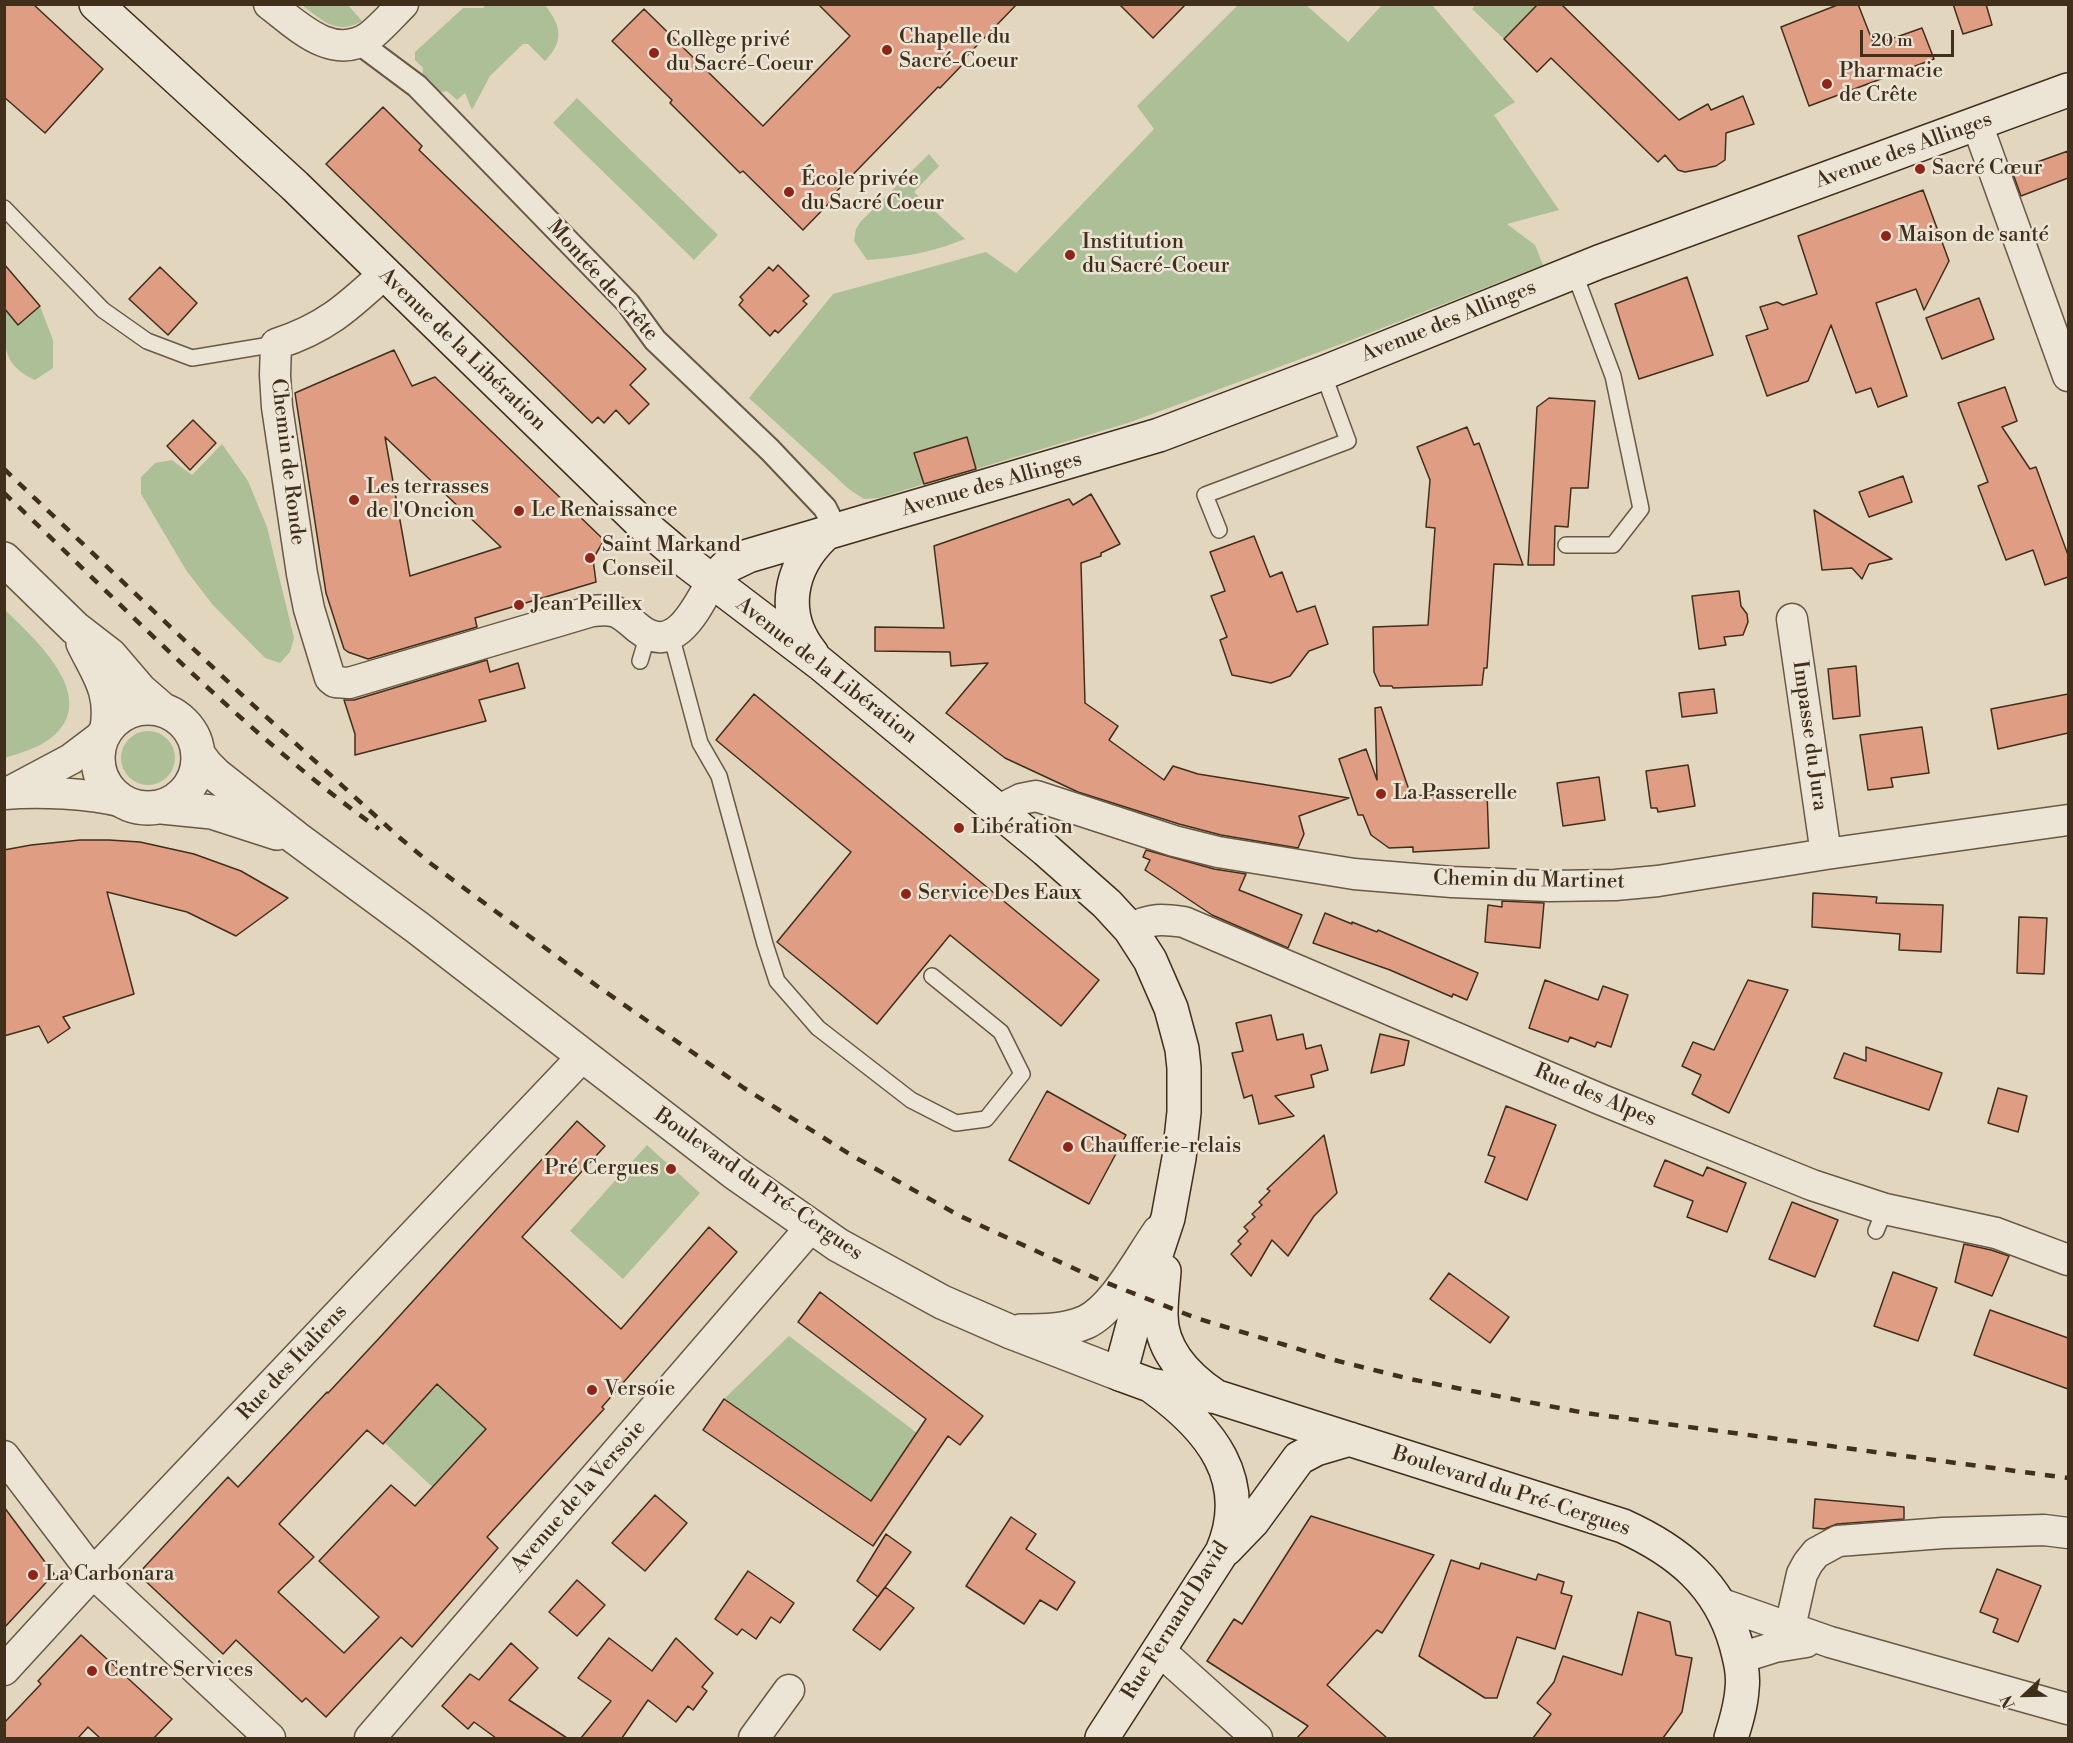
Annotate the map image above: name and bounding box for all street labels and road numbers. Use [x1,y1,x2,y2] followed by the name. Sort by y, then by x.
[1812,107,1996,195] street label: Avenue des Allinges
[541,215,663,347] street label: Montée de Crête
[373,263,551,437] street label: Avenue de la Libération
[1358,275,1540,369] street label: Avenue des Allinges
[264,377,310,547] street label: Chemin de Ronde
[899,447,1085,523] street label: Avenue des Allinges
[730,592,922,750] street label: Avenue de la Libération
[1786,659,1832,813] street label: Impasse du Jura
[1433,867,1625,895] street label: Chemin du Martinet
[1530,1059,1660,1133] street label: Rue des Alpes
[649,1103,867,1267] street label: Boulevard du Pré-Cergues
[233,1300,353,1426] street label: Rue des Italiens
[506,1416,652,1578] street label: Avenue de la Versoie
[1389,1442,1633,1542] street label: Boulevard du Pré-Cergues
[1117,1537,1235,1705] street label: Rue Fernand David

